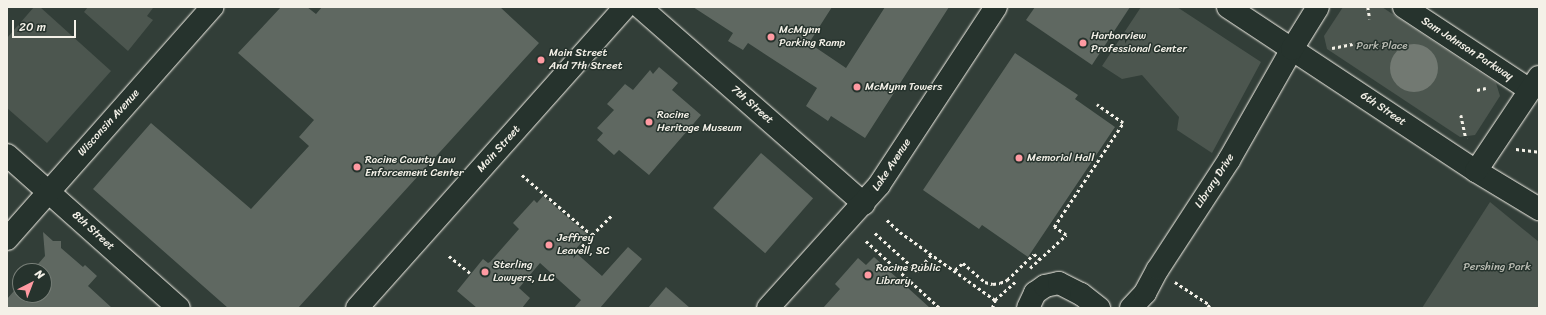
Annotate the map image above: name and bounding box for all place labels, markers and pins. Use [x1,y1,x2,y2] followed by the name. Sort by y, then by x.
[779,24,845,50] place label: McMynn Parking Ramp
[1091,30,1187,56] place label: Harborview Professional Center
[766,32,776,42] marker: McMynn Parking Ramp
[1078,38,1088,48] marker: Harborview Professional Center
[549,47,622,73] place label: Main Street And 7th Street
[536,55,546,65] marker: Main Street And 7th Street
[865,80,942,94] place label: McMynn Towers
[852,82,862,92] marker: McMynn Towers
[657,109,742,135] place label: Racine Heritage Museum
[644,117,654,127] marker: Racine Heritage Museum
[1027,151,1094,165] place label: Memorial Hall
[1014,153,1024,163] marker: Memorial Hall
[365,154,464,180] place label: Racine County Law Enforcement Center
[352,162,362,172] marker: Racine County Law Enforcement Center
[557,232,610,258] place label: Jeffrey Leavell, SC
[544,240,554,250] marker: Jeffrey Leavell, SC
[493,259,555,285] place label: Sterling Lawyers, LLC
[876,262,941,288] place label: Racine Public Library
[480,267,490,277] marker: Sterling Lawyers, LLC
[863,270,873,280] marker: Racine Public Library

